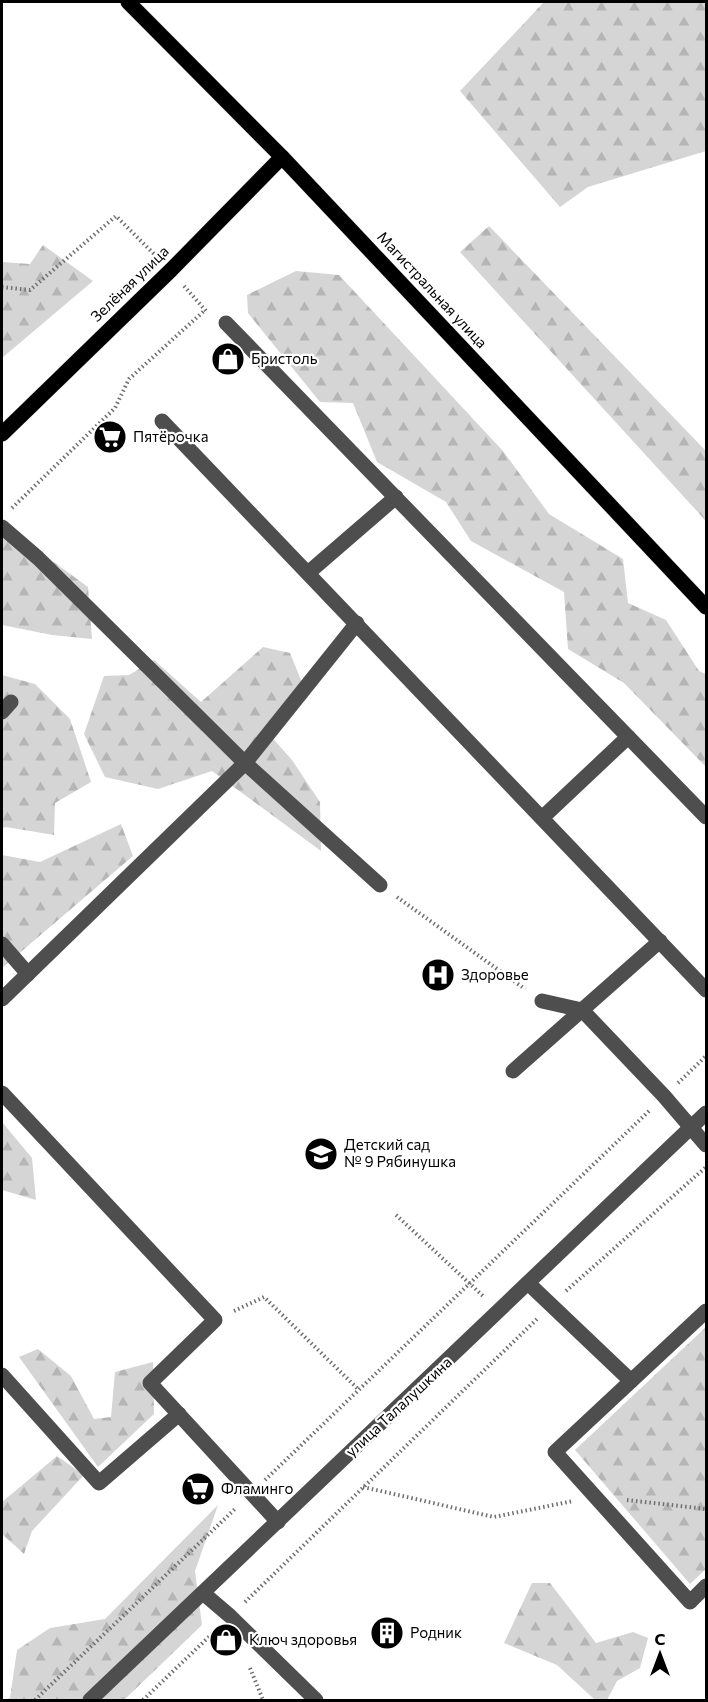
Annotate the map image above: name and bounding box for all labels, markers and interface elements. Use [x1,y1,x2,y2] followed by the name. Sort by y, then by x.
[374,227,491,351] street label: Магистральная улица
[87,242,172,325] street label: Зелёная улица
[210,341,246,377] shop icon: Бристоль
[251,349,318,367] place label: Бристоль
[92,419,128,455] supermarket icon: Пятёрочка
[133,427,208,445] place label: Пятёрочка
[420,957,456,993] hospital icon: Здоровье
[461,965,529,983] place label: Здоровье
[344,1135,456,1170] place label: Детский сад № 9 Рябинушка
[303,1136,339,1172] school or university icon: Детский сад № 9 Рябинушка
[342,1353,455,1460] street label: улица Талалушкина
[180,1471,216,1507] supermarket icon: Фламинго
[221,1479,293,1497] place label: Фламинго
[369,1615,405,1651] building icon: Родник
[208,1622,244,1658] shop icon: Ключ здоровья
[410,1623,462,1641] place label: Родник
[630,1624,690,1684] north arrow
[655,1629,666,1648] text: С
[249,1630,357,1648] place label: Ключ здоровья

